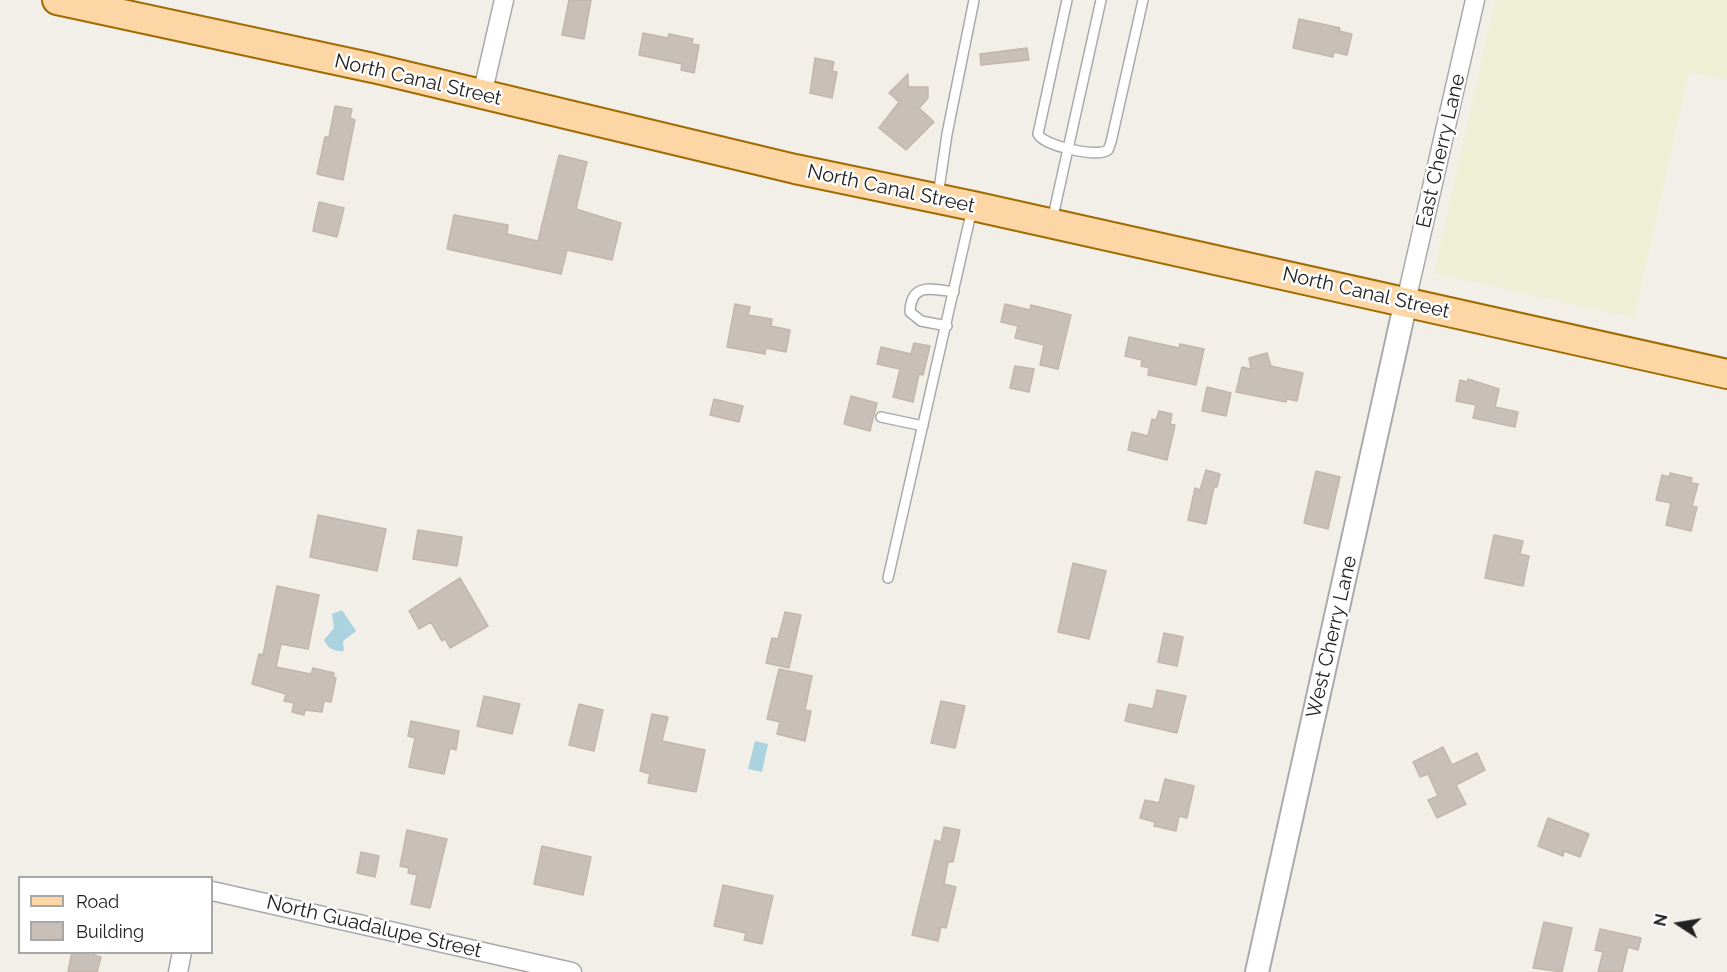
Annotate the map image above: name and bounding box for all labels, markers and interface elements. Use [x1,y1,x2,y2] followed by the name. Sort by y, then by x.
[332,49,504,111] street label: North Canal Street
[1412,72,1470,230] street label: East Cherry Lane
[805,160,977,218] street label: North Canal Street
[1280,262,1452,324] street label: North Canal Street
[1302,554,1362,720] street label: West Cherry Lane
[18,876,213,954] legend
[76,891,119,912] text: Road
[264,891,484,963] street label: North Guadalupe Street
[1649,894,1709,954] north arrow
[1650,912,1671,928] text: N
[76,921,144,942] text: Building

